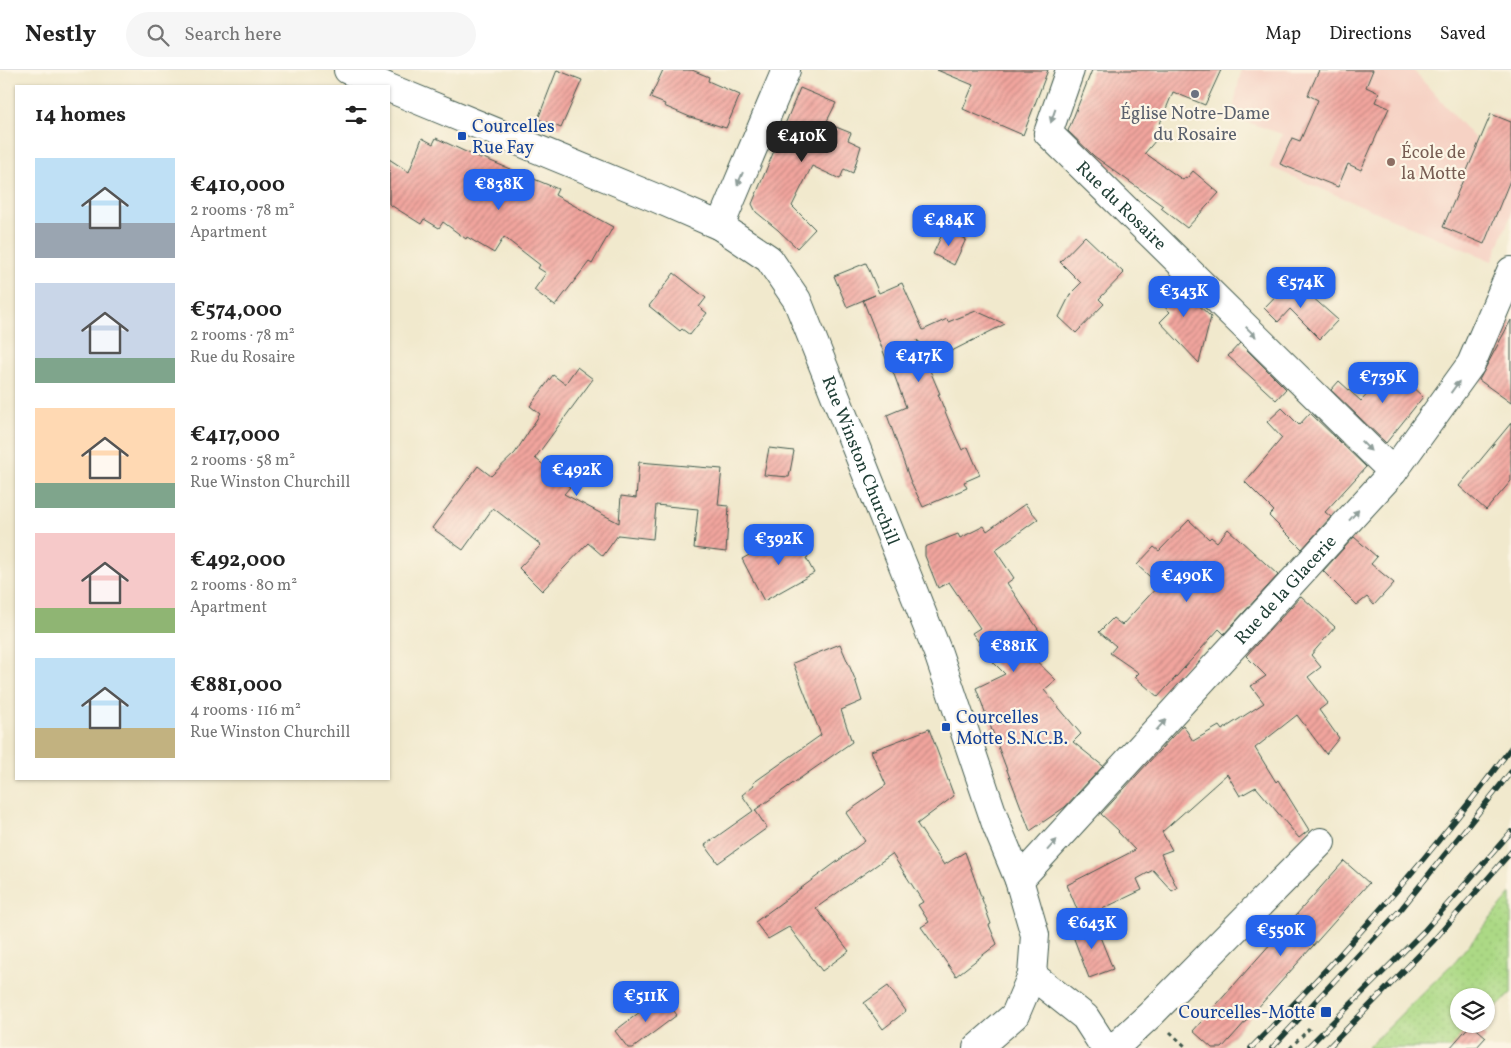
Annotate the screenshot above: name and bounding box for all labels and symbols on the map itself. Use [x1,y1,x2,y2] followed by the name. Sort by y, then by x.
[1189,88,1201,100] marker: Église Notre-Dame du Rosaire
[1120,102,1270,148] place label: Église Notre-Dame du Rosaire
[1049,109,1057,124] one-way arrow
[472,115,555,161] place label: Courcelles Rue Fay
[767,121,837,163] pin: €410K
[456,130,468,142] marker: Courcelles Rue Fay
[1401,141,1466,187] place label: École de la Motte
[1070,156,1172,257] street label: Rue du Rosaire
[1385,156,1397,168] marker: École de la Motte
[464,168,534,211] pin: €838K
[735,172,743,186] one-way arrow
[914,204,984,247] pin: €484K
[1266,266,1336,309] pin: €574K
[1149,276,1219,318] pin: €343K
[1244,326,1256,338] one-way arrow
[884,340,954,383] pin: €417K
[1348,362,1418,404] pin: €739K
[815,373,905,549] street label: Rue Winston Churchill
[1449,381,1460,394] one-way arrow
[1360,440,1372,452] one-way arrow
[542,454,612,497] pin: €492K
[1348,509,1360,521] one-way arrow
[744,524,814,566] pin: €392K
[1230,530,1343,651] street label: Rue de la Glacerie
[1152,560,1222,603] pin: €490K
[979,630,1049,673] pin: €881K
[956,706,1068,752] place label: Courcelles Motte S.N.C.B.
[1155,719,1167,731] one-way arrow
[940,721,952,733] marker: Courcelles Motte S.N.C.B.
[1046,838,1057,851] one-way arrow
[1057,908,1127,950] pin: €643K
[1246,914,1316,957] pin: €550K
[611,980,681,1023] pin: €511K
[1178,1001,1315,1026] place label: Courcelles-Motte
[1319,1005,1333,1019] marker: Courcelles-Motte

